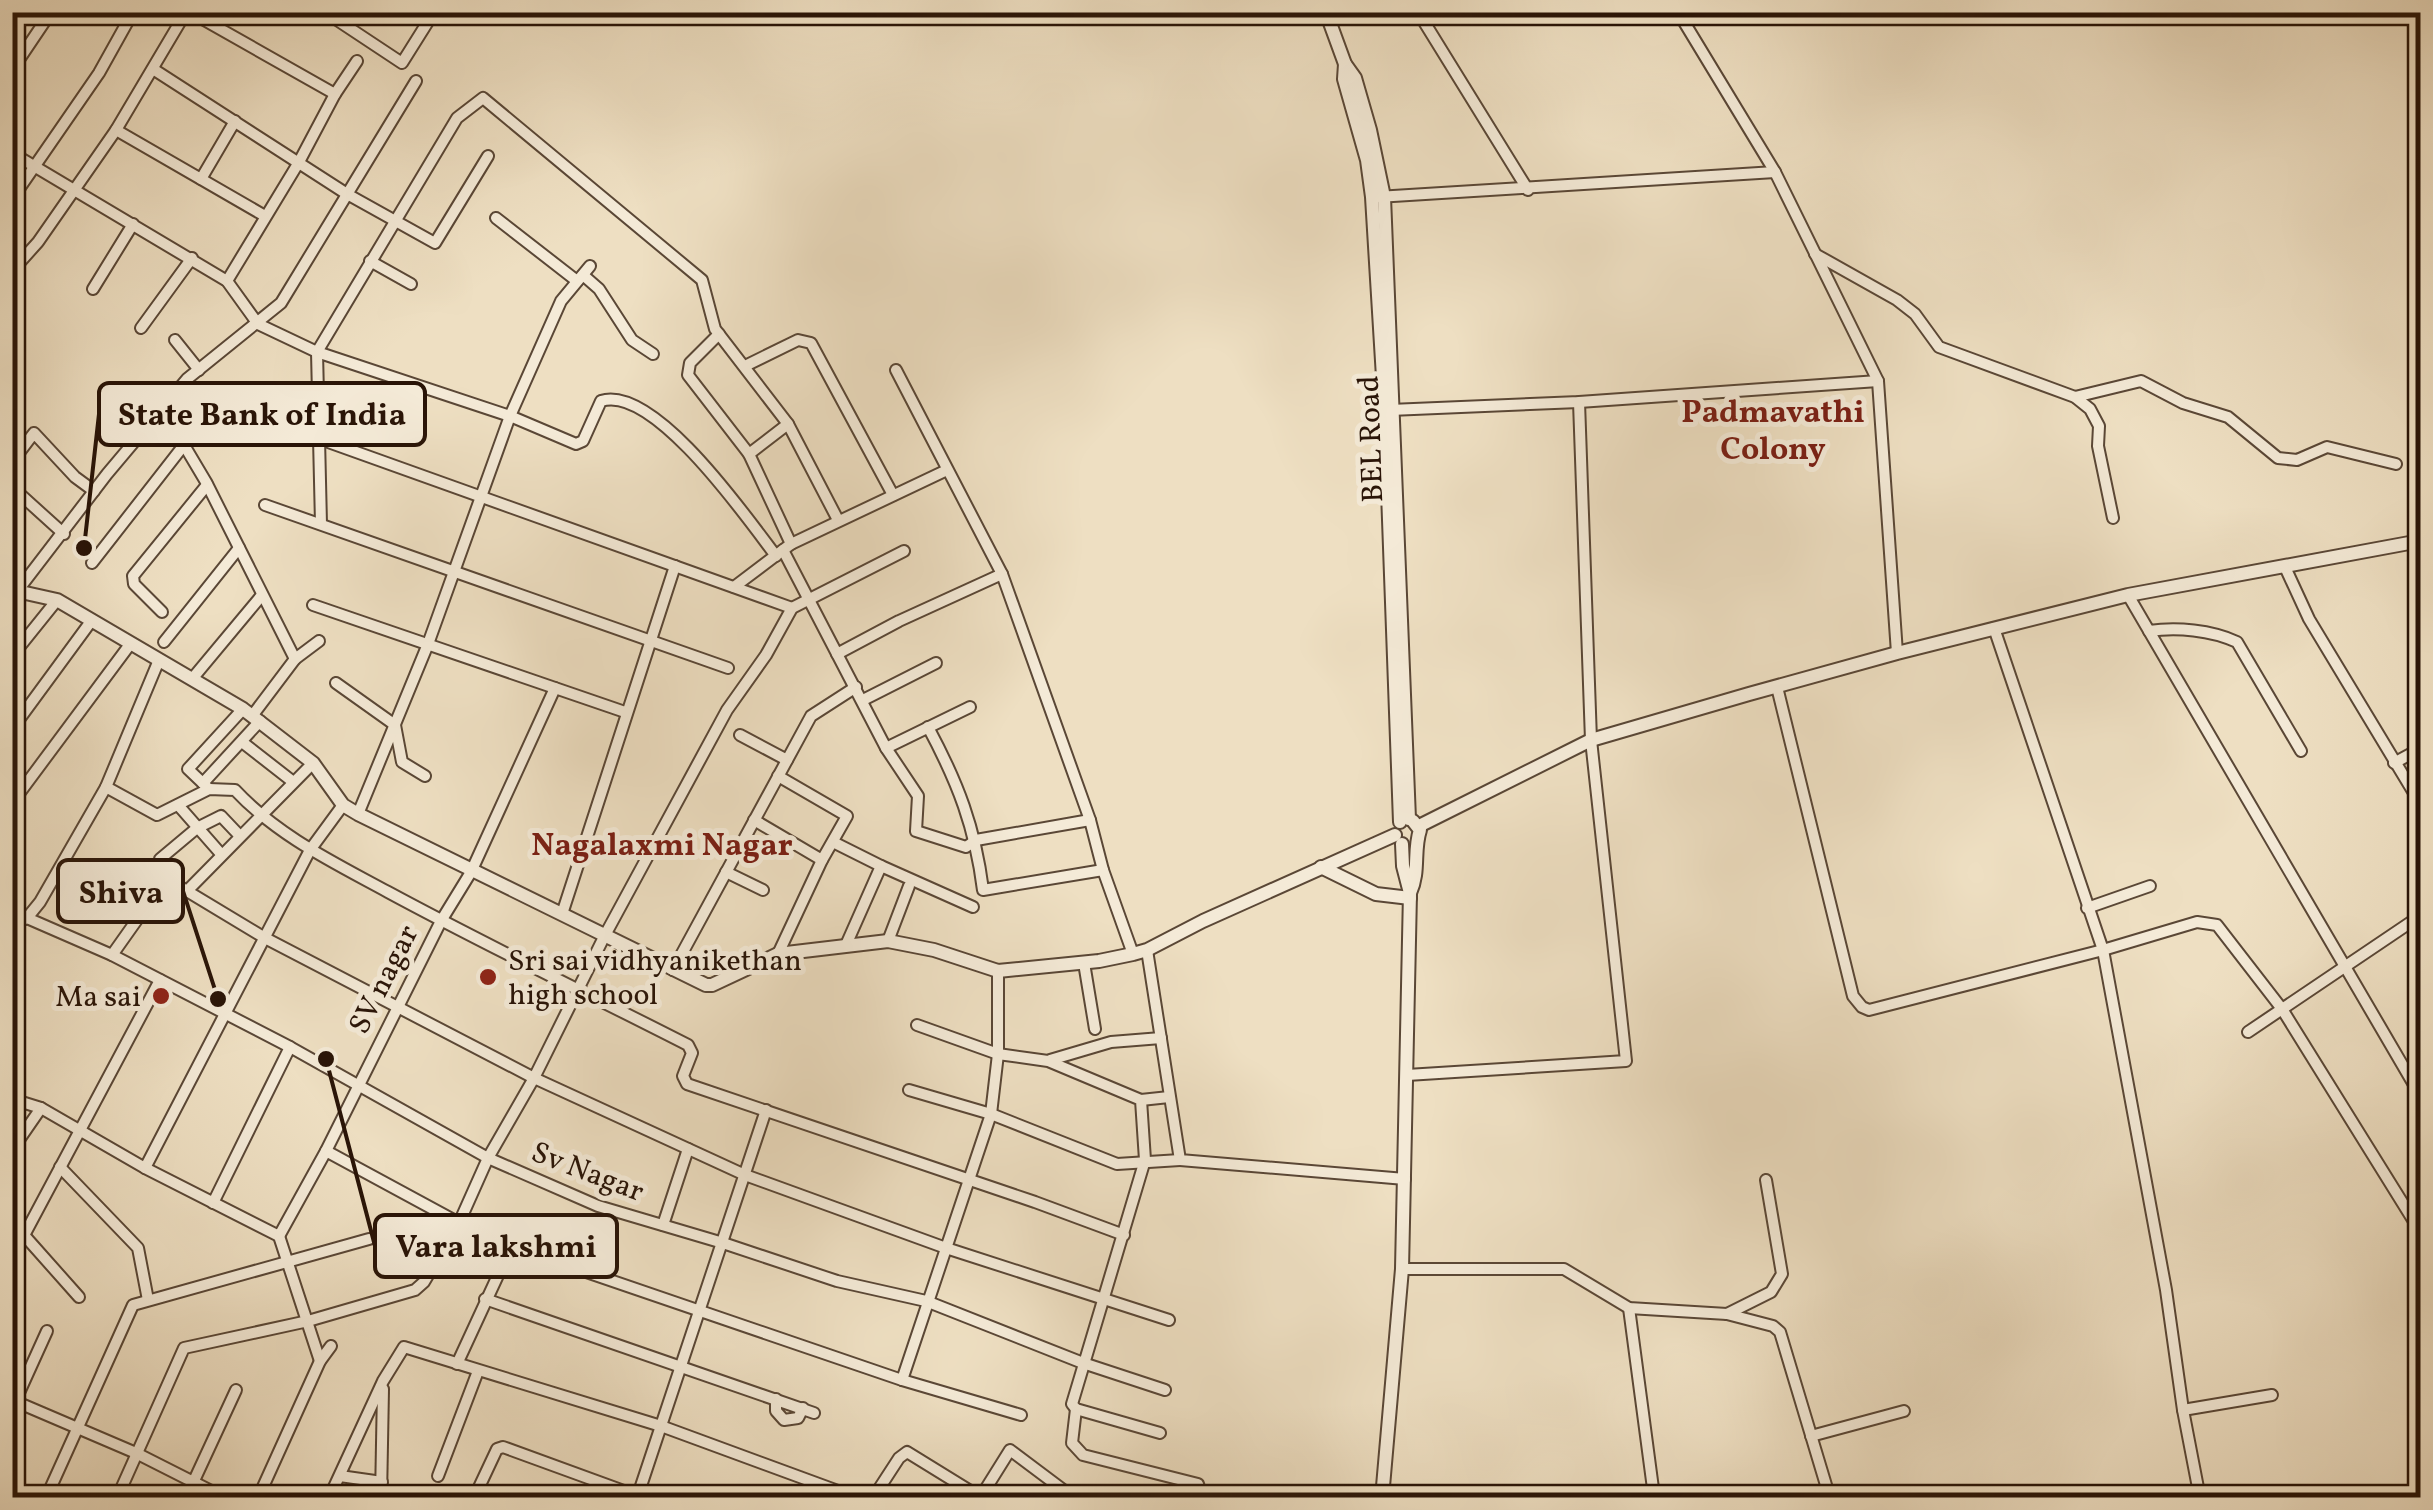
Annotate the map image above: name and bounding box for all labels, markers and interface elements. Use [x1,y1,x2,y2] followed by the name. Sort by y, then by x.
[1349,375,1395,503] street label: BEL Road
[99,383,425,445] callout: State Bank of India
[1681,392,1865,473] district label: Padmavathi Colony
[118,395,406,439] text: State Bank of India
[531,825,793,869] district label: Nagalaxmi Nagar
[58,860,183,922] callout: Shiva
[79,873,163,917] text: Shiva
[339,918,430,1042] street label: SV nagar
[508,941,802,1017] place label: Sri sai vidhyanikethan high school
[477,966,499,988] marker: Sri sai vidhyanikethan high school
[55,977,141,1019] place label: Ma sai
[150,985,172,1007] marker: Ma sai
[525,1132,650,1214] street label: Sv Nagar
[375,1215,617,1277] callout: Vara lakshmi
[395,1227,597,1271] text: Vara lakshmi

